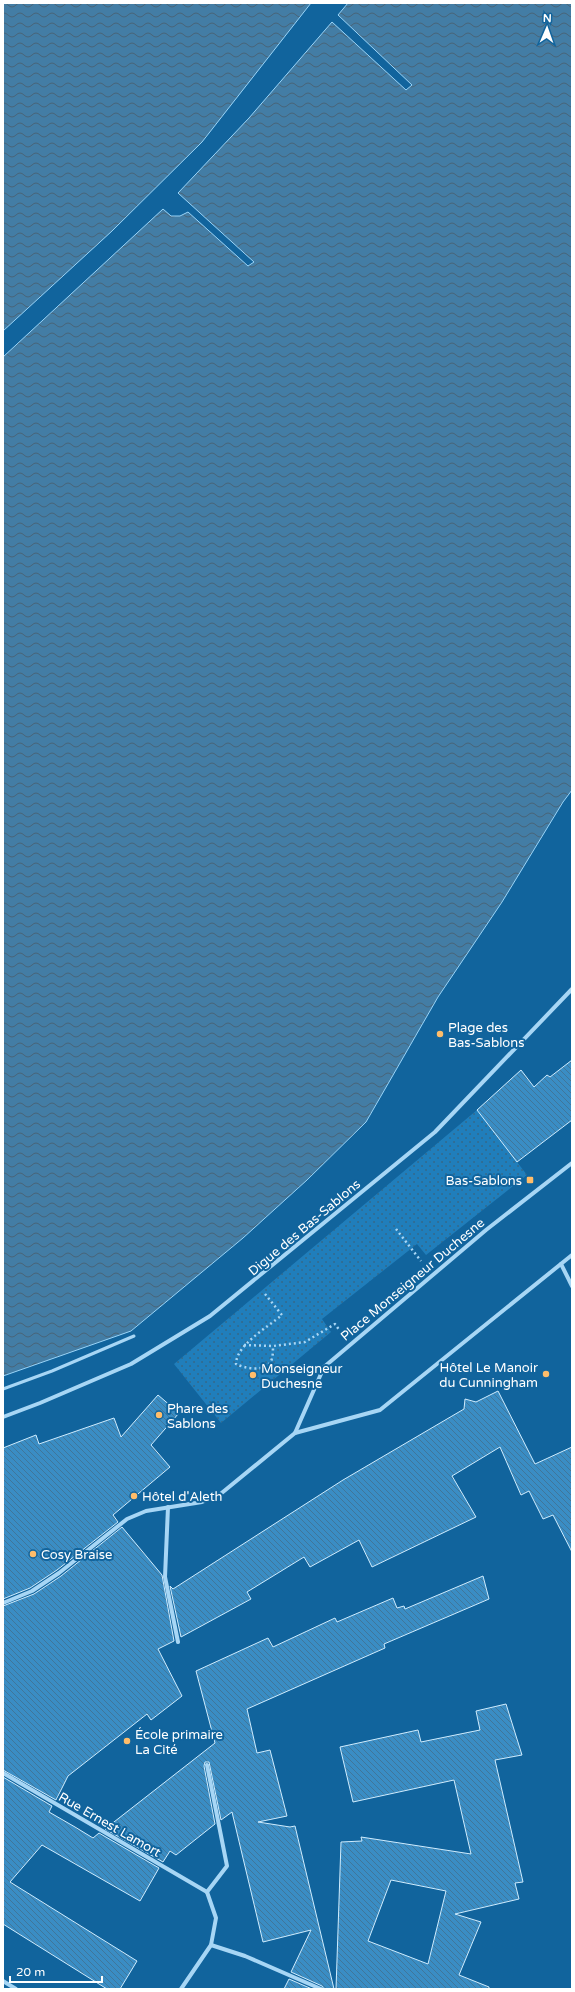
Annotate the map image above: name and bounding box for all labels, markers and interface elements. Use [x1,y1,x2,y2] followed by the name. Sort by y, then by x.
[527,8,567,48] north arrow
[543,12,552,25] text: N
[448,1020,524,1051] place label: Plage des Bas-Sablons
[435,1029,445,1039] marker: Plage des Bas-Sablons
[446,1173,522,1189] place label: Bas-Sablons
[525,1175,535,1185] marker: Bas-Sablons
[245,1176,364,1279] street label: Digue des Bas-Sablons
[337,1215,488,1345] street label: Place Monseigneur Duchesne
[439,1360,538,1391] place label: Hôtel Le Manoir du Cunningham
[261,1361,342,1392] place label: Monseigneur Duchesne
[541,1369,551,1379] marker: Hôtel Le Manoir du Cunningham
[248,1370,258,1380] marker: Monseigneur Duchesne
[167,1401,228,1432] place label: Phare des Sablons
[154,1410,164,1420] marker: Phare des Sablons
[142,1489,223,1505] place label: Hôtel d'Aleth
[129,1491,139,1501] marker: Hôtel d'Aleth
[41,1547,112,1563] place label: Cosy Braise
[28,1549,38,1559] marker: Cosy Braise
[135,1727,223,1758] place label: École primaire La Cité
[122,1736,132,1746] marker: École primaire La Cité
[55,1789,164,1861] street label: Rue Ernest Lamort
[10,1958,102,1984] scale bar
[16,1965,45,1979] text: 20 m

